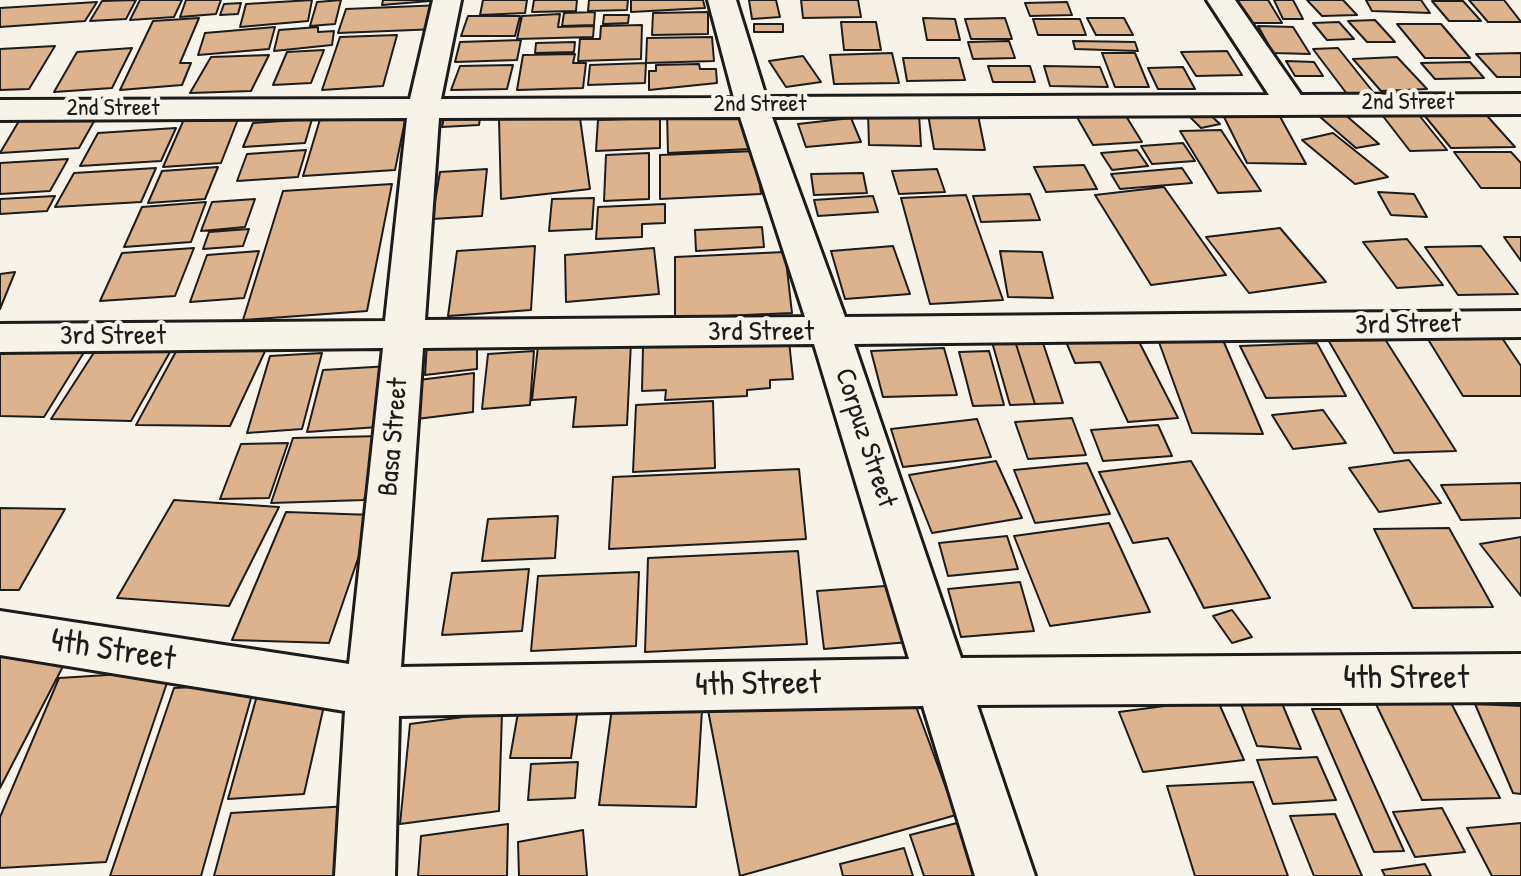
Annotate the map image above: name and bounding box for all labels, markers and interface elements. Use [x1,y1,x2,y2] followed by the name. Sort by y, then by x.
[1362,89,1454,117] street label: 2nd Street
[714,91,806,119] street label: 2nd Street
[67,95,159,123] street label: 2nd Street
[1355,307,1461,343] street label: 3rd Street
[708,316,814,350] street label: 3rd Street
[60,320,166,354] street label: 3rd Street
[827,364,903,512] street label: Corpuz Street
[372,376,416,498] street label: Basa Street
[48,621,178,681] street label: 4th Street
[1343,659,1469,699] street label: 4th Street
[695,664,821,706] street label: 4th Street

